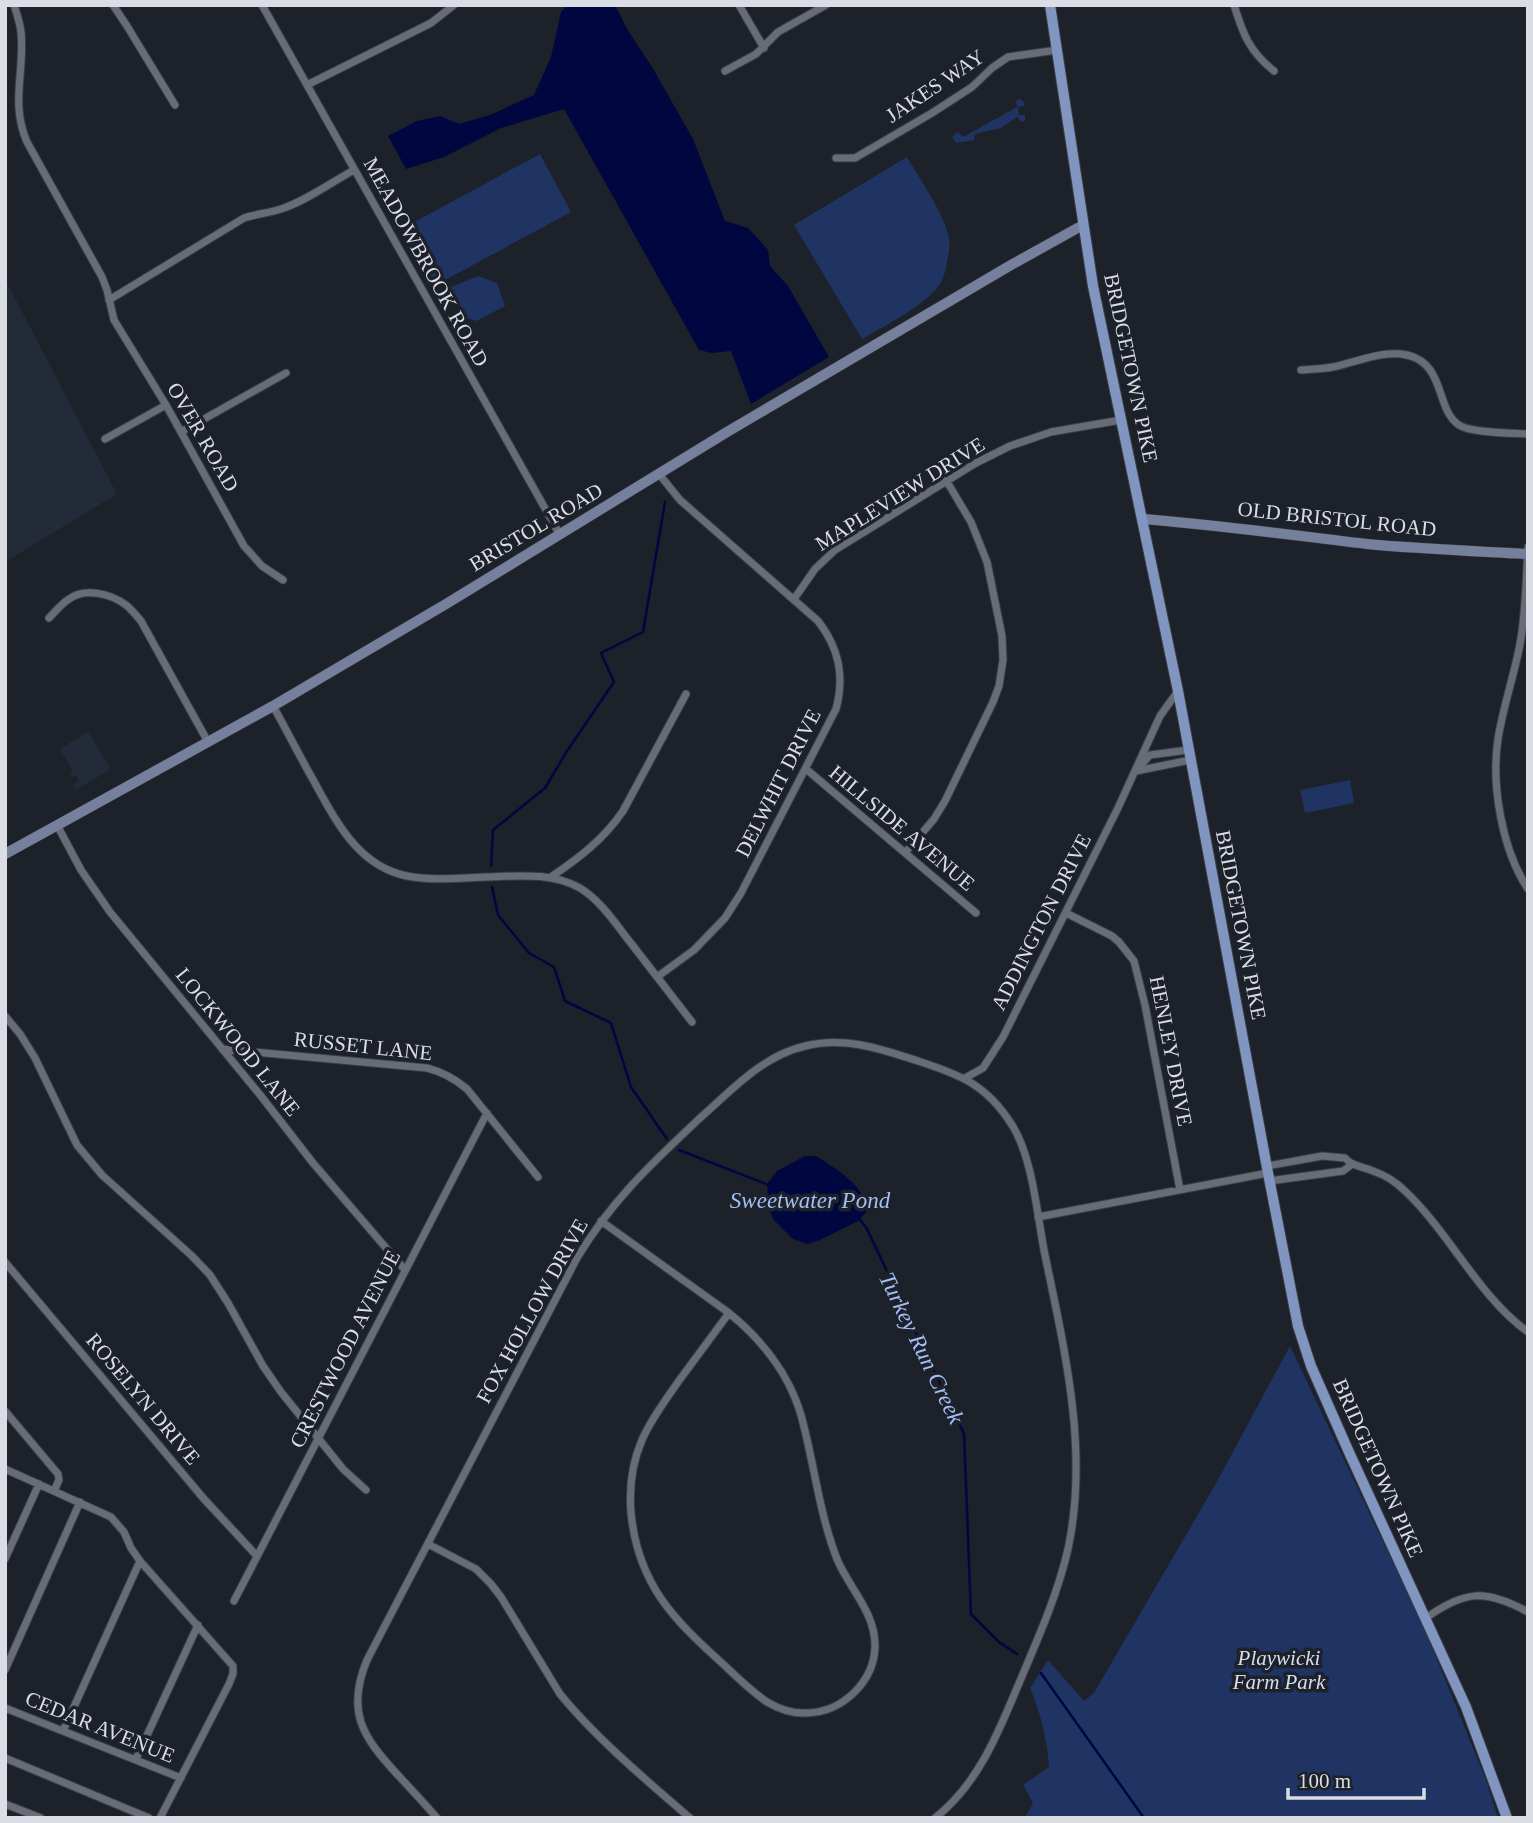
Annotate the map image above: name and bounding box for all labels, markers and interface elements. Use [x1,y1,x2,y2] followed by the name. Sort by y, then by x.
[881,44,989,128] street label: JAKES WAY
[359,153,493,371] street label: MEADOWBROOK ROAD
[1099,271,1163,465] street label: BRIDGETOWN PIKE
[162,378,244,496] street label: OVER ROAD
[811,432,989,556] street label: MAPLEVIEW DRIVE
[465,478,607,576] street label: BRISTOL ROAD
[1237,497,1437,541] street label: OLD BRISTOL ROAD
[730,705,826,861] street label: DELWHIT DRIVE
[825,760,979,896] street label: HILLSIDE AVENUE
[1211,828,1271,1022] street label: BRIDGETOWN PIKE
[986,830,1096,1014] street label: ADDINGTON DRIVE
[171,963,305,1121] street label: LOCKWOOD LANE
[1145,974,1197,1128] street label: HENLEY DRIVE
[293,1027,433,1065] street label: RUSSET LANE
[730,1188,891,1213] water label: Sweetwater Pond
[471,1215,593,1407] street label: FOX HOLLOW DRIVE
[285,1246,405,1452] street label: CRESTWOOD AVENUE
[874,1268,969,1429] water label: Turkey Run Creek
[81,1328,205,1470] street label: ROSELYN DRIVE
[1328,1375,1428,1561] street label: BRIDGETOWN PIKE
[1232,1646,1326,1694] park label: Playwicki Farm Park
[22,1686,178,1768] street label: CEDAR AVENUE
[1288,1756,1424,1800] scale bar
[1298,1769,1351,1793] text: 100 m

